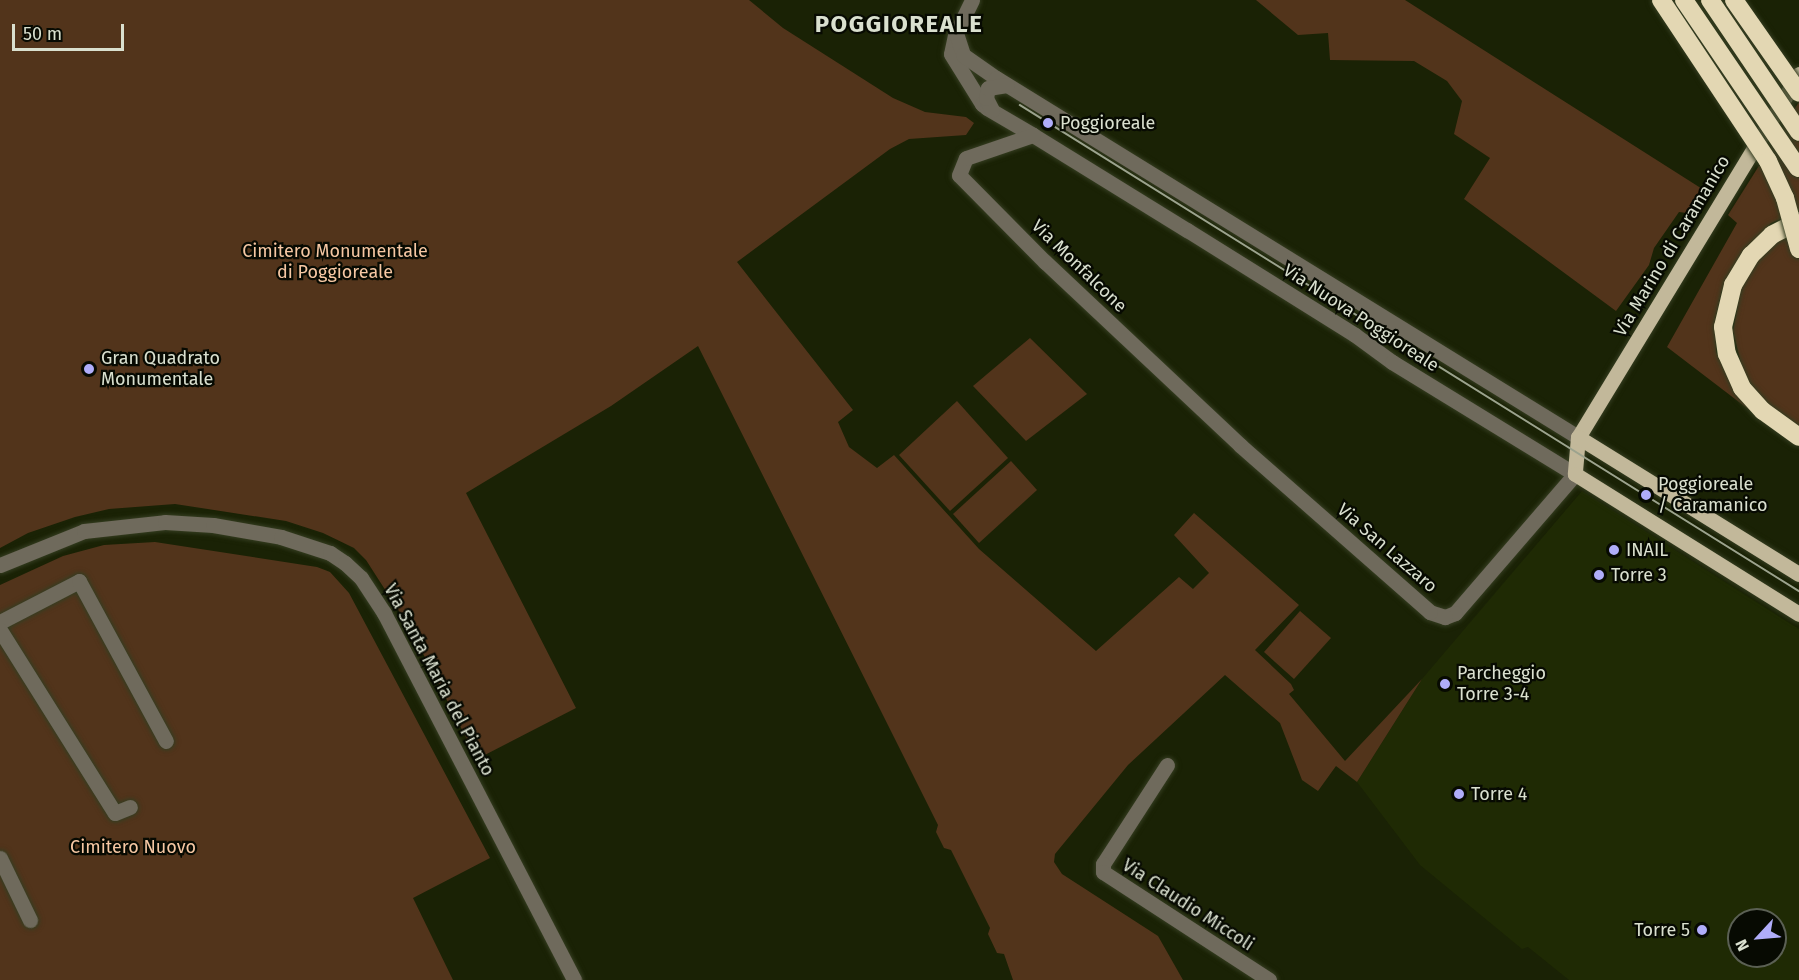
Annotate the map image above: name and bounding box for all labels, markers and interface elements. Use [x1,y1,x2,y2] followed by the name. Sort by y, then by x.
[815,11,983,39] district label: POGGIOREALE
[15,12,128,50] scale bar
[23,23,62,45] text: 50 m
[1060,112,1155,134] place label: Poggioreale
[1041,116,1055,130] marker: Poggioreale
[1609,152,1735,340] street label: Via Marino di Caramanico
[1027,215,1131,317] street label: Via Monfalcone
[242,241,428,284] park label: Cimitero Monumentale di Poggioreale
[1279,260,1443,376] street label: Via Nuova Poggioreale
[101,348,220,391] place label: Gran Quadrato Monumentale
[82,362,96,376] marker: Gran Quadrato Monumentale
[1658,474,1768,516] place label: Poggioreale / Caramanico
[1639,488,1653,502] marker: Poggioreale / Caramanico
[1333,499,1441,597] street label: Via San Lazzaro
[1626,539,1668,561] place label: INAIL
[1607,543,1621,557] marker: INAIL
[1611,564,1667,586] place label: Torre 3
[1592,568,1606,582] marker: Torre 3
[379,580,499,780] street label: Via Santa Maria del Pianto
[1457,663,1546,706] place label: Parcheggio Torre 3-4
[1438,677,1452,691] marker: Parcheggio Torre 3-4
[1471,783,1527,805] place label: Torre 4
[1452,787,1466,801] marker: Torre 4
[70,836,196,858] park label: Cimitero Nuovo
[1118,854,1258,956] street label: Via Claudio Miccoli
[1727,908,1787,968] north arrow
[1634,919,1690,941] place label: Torre 5
[1695,923,1709,937] marker: Torre 5
[1731,936,1753,954] text: N

